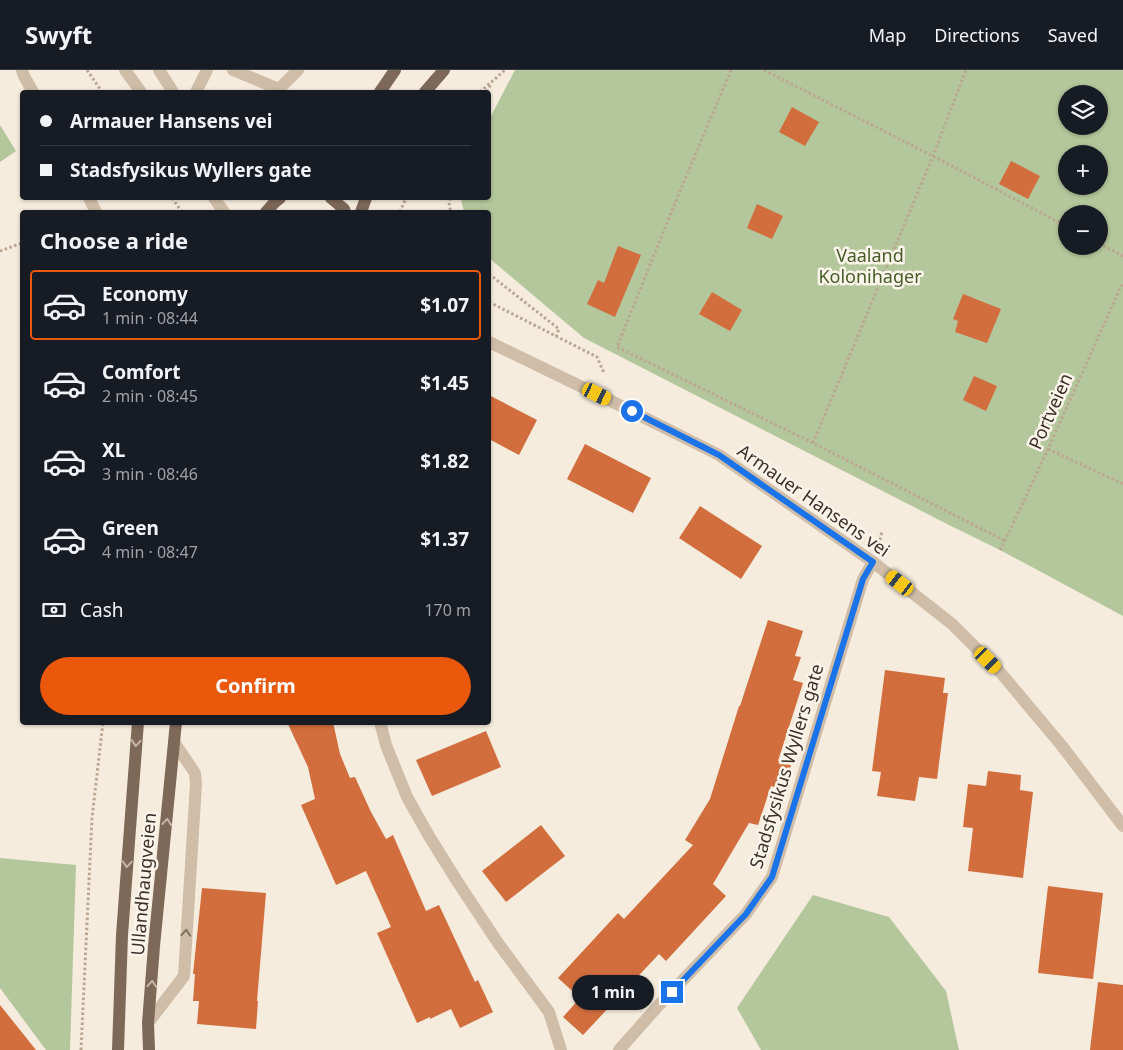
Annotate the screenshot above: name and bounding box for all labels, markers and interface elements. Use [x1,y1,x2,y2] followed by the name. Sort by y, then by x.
[25,18,92,51] text: Swyft
[869,23,906,47] text: Map
[934,23,1020,47] text: Directions
[1048,23,1098,47] text: Saved
[1058,85,1108,255] map controls
[1058,85,1108,135] button: layers
[70,108,273,134] text: Armauer Hansens vei
[1058,145,1108,195] button: +
[70,157,312,183] text: Stadsfysikus Wyllers gate
[1058,205,1108,255] button: −
[40,225,188,255] text: Choose a ride
[818,243,922,288] park label: Vaaland Kolonihager
[102,281,188,307] text: Economy
[42,283,87,328] icon: car
[420,292,469,318] text: $1.07
[102,307,198,329] text: 1 min · 08:44
[102,359,181,385] text: Comfort
[42,361,87,406] icon: car
[1023,369,1077,453] street label: Portveien
[420,370,469,396] text: $1.45
[580,381,613,407] car
[102,385,198,407] text: 2 min · 08:45
[621,400,643,422] route start
[102,437,125,463] text: XL
[733,438,895,562] street label: Armauer Hansens vei
[42,439,87,484] icon: car
[420,448,469,474] text: $1.82
[102,463,198,485] text: 3 min · 08:46
[102,515,159,541] text: Green
[42,517,87,562] icon: car
[420,526,469,552] text: $1.37
[102,541,198,563] text: 4 min · 08:47
[883,568,916,598] car
[40,596,68,624] icon: cash
[80,597,124,623] text: Cash
[424,599,471,621] text: 170 m
[972,644,1003,676] car
[40,657,471,715] button: Confirm
[743,661,829,871] street label: Stadsfysikus Wyllers gate
[131,739,142,747] one-way arrow
[125,812,161,956] street label: Ullandhaugveien
[161,818,172,826] one-way arrow
[122,860,133,868] one-way arrow
[181,929,192,937] one-way arrow
[572,974,654,1010] callout: 1 min
[146,980,157,988] one-way arrow
[591,981,635,1003] text: 1 min
[661,981,683,1003] route end

